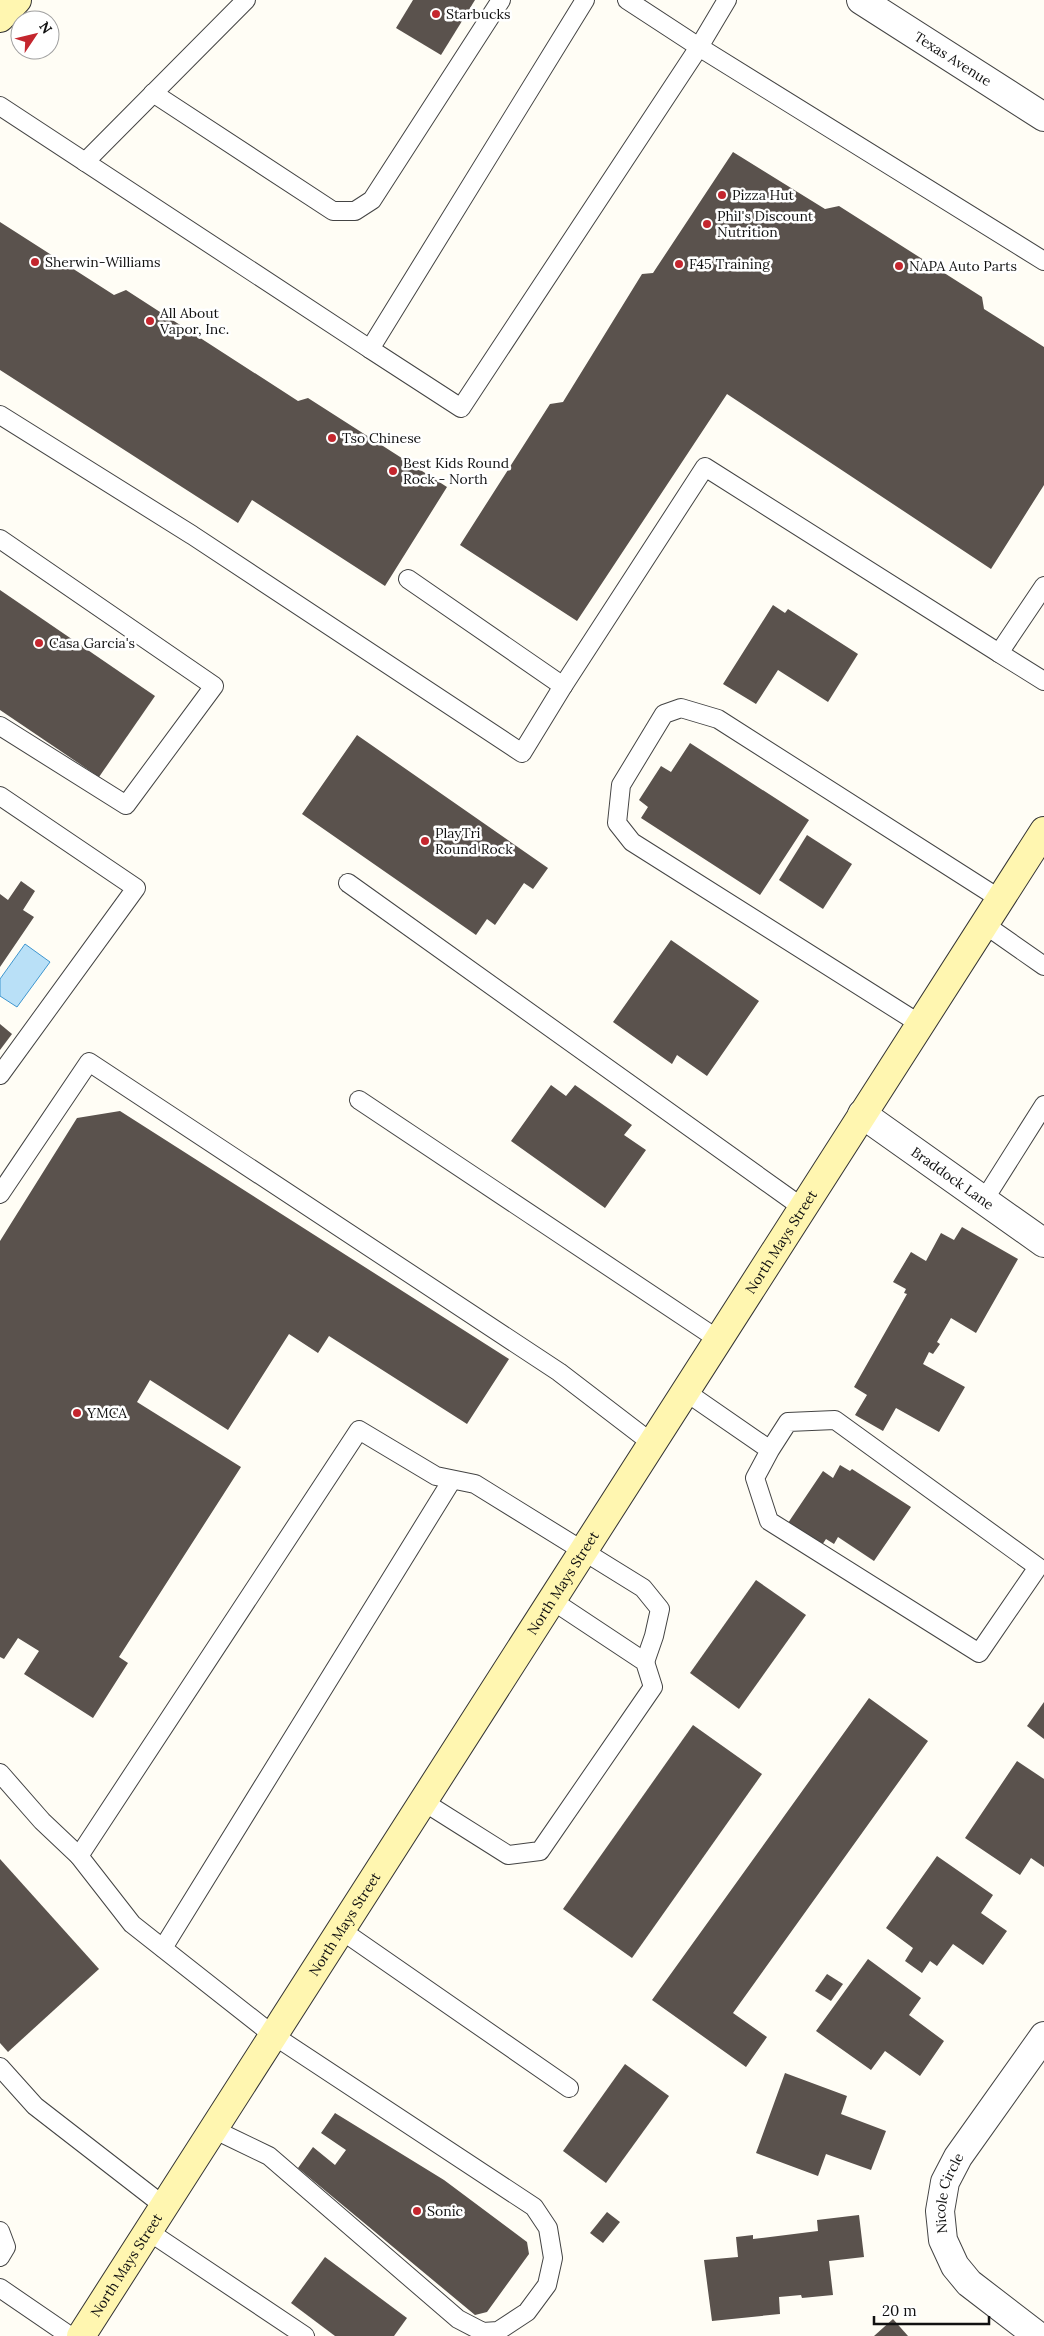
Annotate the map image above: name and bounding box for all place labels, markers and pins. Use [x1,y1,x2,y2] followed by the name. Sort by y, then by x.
[446,5,510,23] place label: Starbucks
[430,8,442,20] marker: Starbucks
[732,186,795,204] place label: Pizza Hut
[716,189,728,201] marker: Pizza Hut
[717,207,814,241] place label: Phil's Discount Nutrition
[701,218,713,230] marker: Phil's Discount Nutrition
[45,253,161,271] place label: Sherwin-Williams
[689,255,770,273] place label: F45 Training
[29,256,41,268] marker: Sherwin-Williams
[909,257,1017,275] place label: NAPA Auto Parts
[673,258,685,270] marker: F45 Training
[893,260,905,272] marker: NAPA Auto Parts
[159,304,229,338] place label: All About Vapor, Inc.
[144,315,156,327] marker: All About Vapor, Inc.
[342,429,422,447] place label: Tso Chinese
[326,432,338,444] marker: Tso Chinese
[403,454,509,488] place label: Best Kids Round Rock - North
[387,465,399,477] marker: Best Kids Round Rock - North
[49,634,135,652] place label: Casa Garcia's
[33,637,45,649] marker: Casa Garcia's
[435,824,513,858] place label: PlayTri Round Rock
[419,835,431,847] marker: PlayTri Round Rock
[86,1404,127,1422] place label: YMCA
[71,1407,83,1419] marker: YMCA
[427,2202,463,2220] place label: Sonic
[411,2205,423,2217] marker: Sonic

